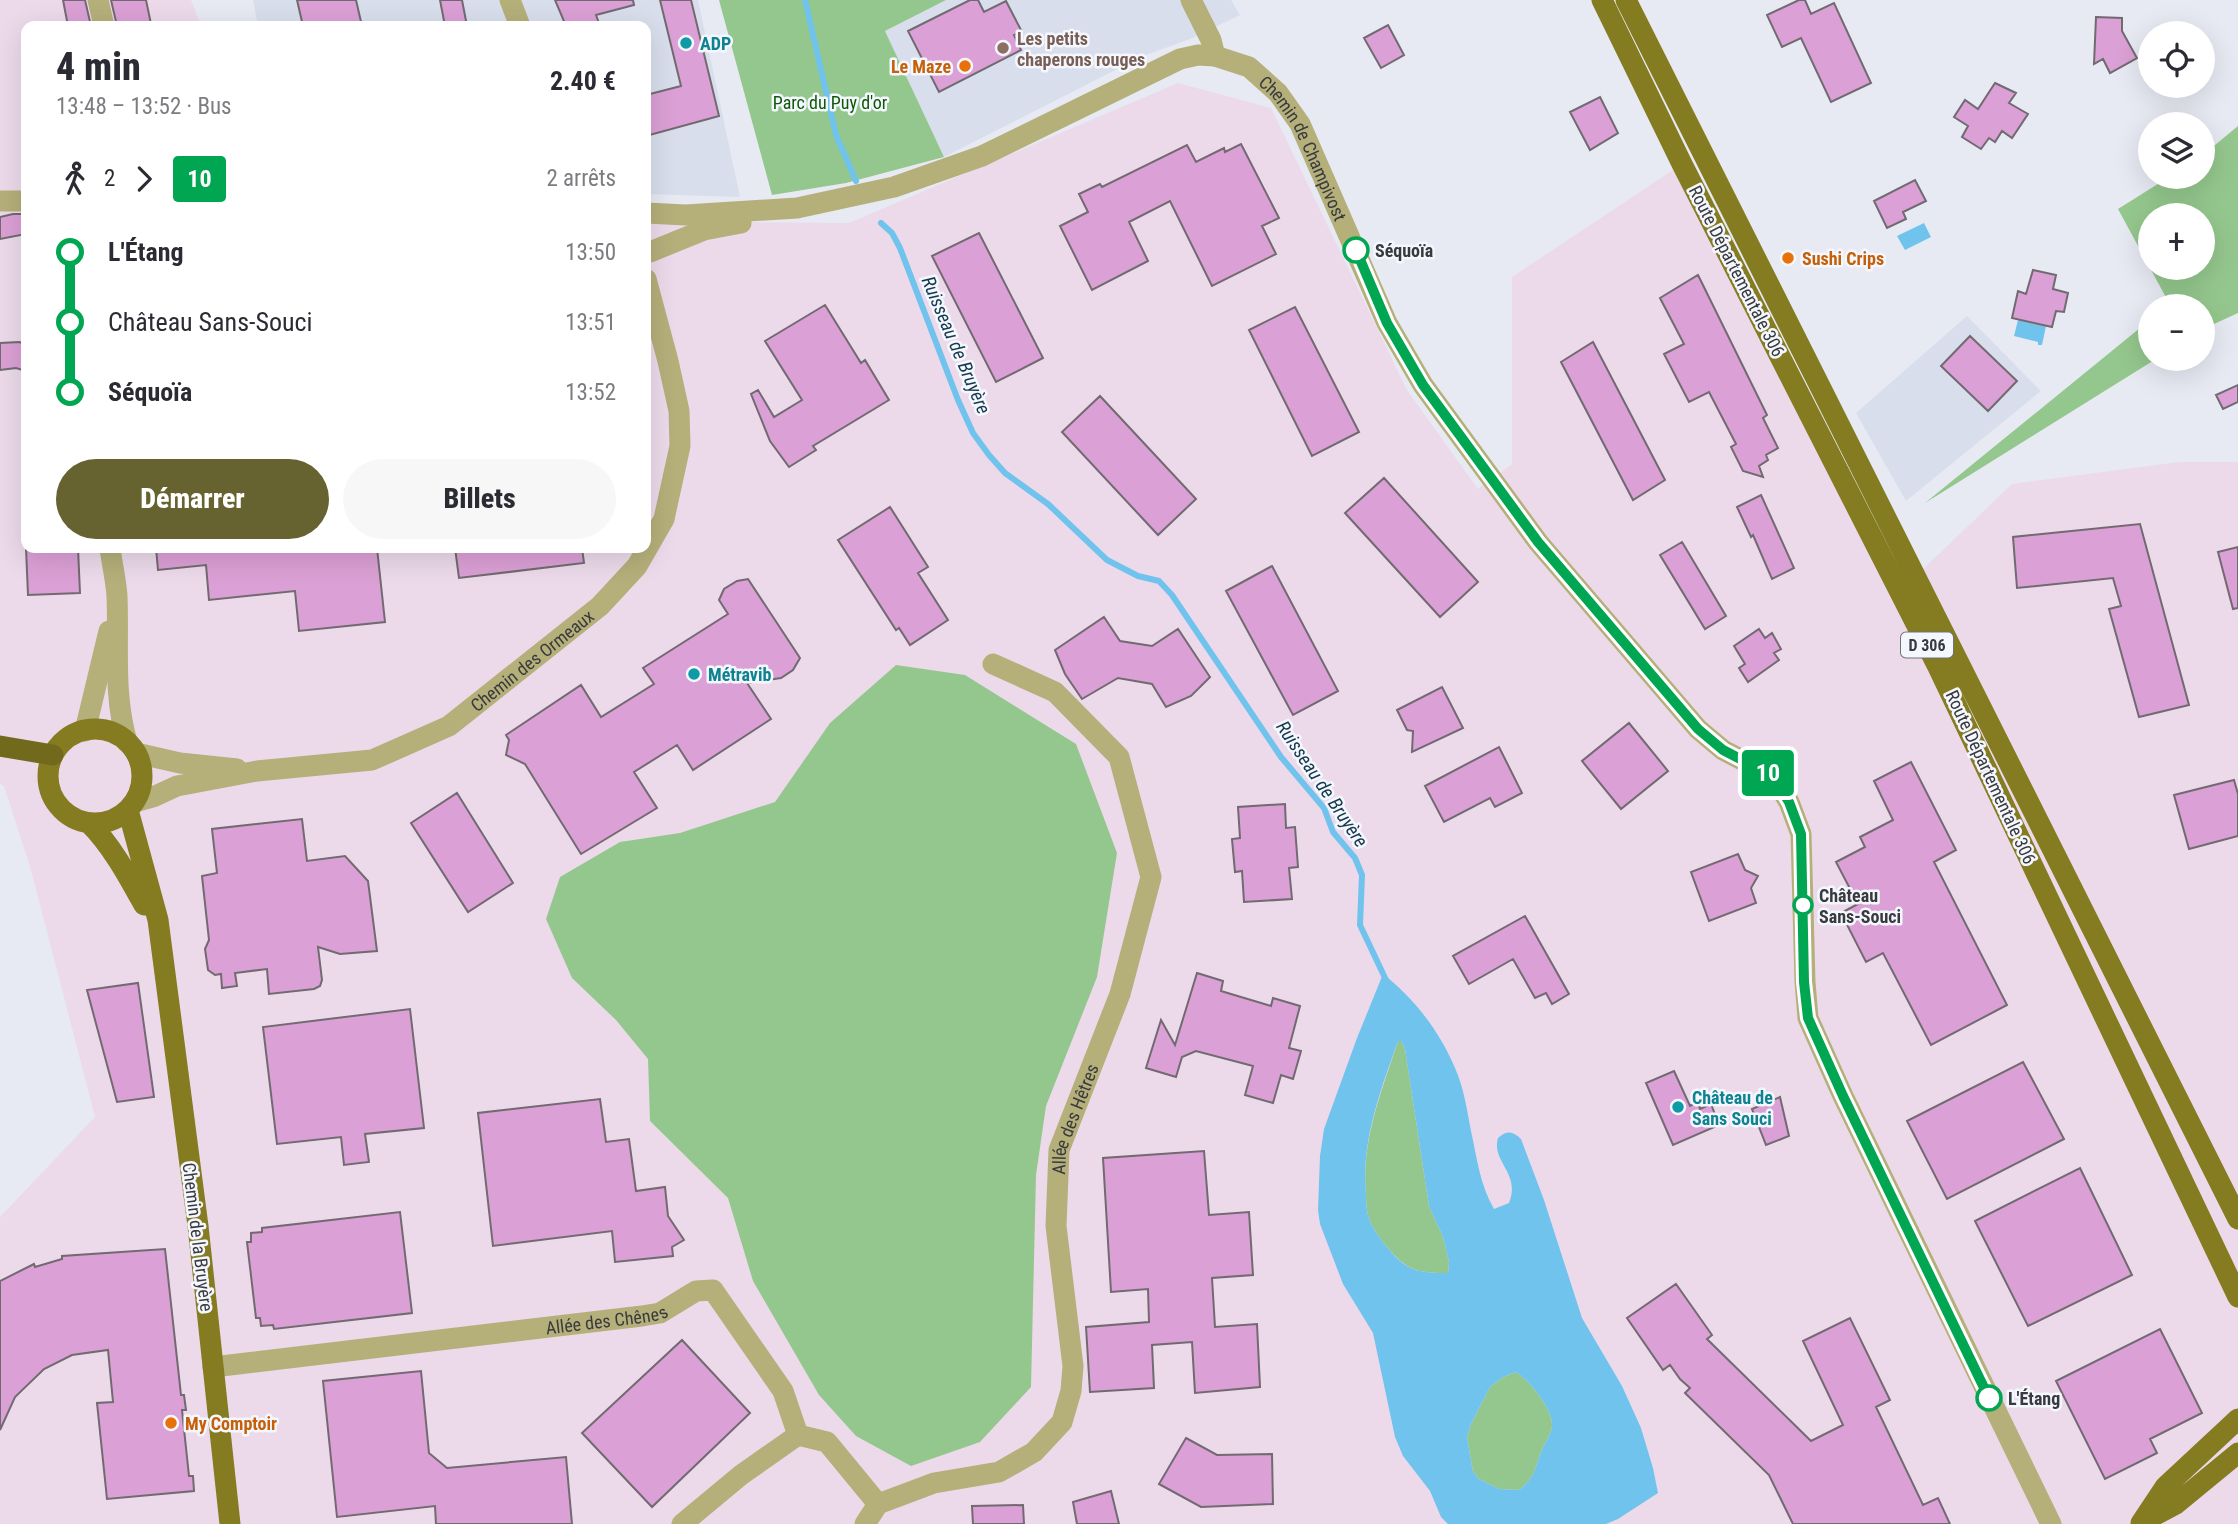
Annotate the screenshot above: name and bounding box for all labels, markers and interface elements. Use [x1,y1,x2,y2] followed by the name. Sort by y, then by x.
[2138,21,2215,371] map controls
[2138,21,2215,98] button: locate
[1017,28,1145,70] place label: Les petits chaperons rouges
[700,33,731,54] place label: ADP
[678,35,694,51] marker: ADP
[995,40,1011,56] marker: Les petits chaperons rouges
[56,45,141,89] text: 4 min
[891,56,951,77] place label: Le Maze
[957,58,973,74] marker: Le Maze
[550,66,616,96] text: 2.40 €
[1255,71,1351,224] street label: Chemin de Champivost
[773,92,888,113] park label: Parc du Puy d'or
[56,93,232,120] text: 13:48 – 13:52 · Bus
[2138,112,2215,189] button: layers
[56,160,94,198] icon: walk
[125,160,163,198] icon: forward
[104,165,115,192] text: 2
[187,165,212,193] text: 10
[546,165,616,192] text: 2 arrêts
[1685,182,1789,360] street label: Route Départementale 306
[2138,203,2215,280] button: +
[108,237,184,267] text: L'Étang
[1343,237,1369,263] marker: Séquoïa
[565,239,616,266] text: 13:50
[1375,240,1433,261] place label: Séquoïa
[1802,248,1884,269] place label: Sushi Crips
[1780,250,1796,266] marker: Sushi Crips
[917,273,995,417] water label: Ruisseau de Bruyère
[2138,294,2215,371] button: −
[108,307,313,337] text: Château Sans-Souci
[565,309,616,336] text: 13:51
[108,377,192,407] text: Séquoïa
[565,379,616,406] text: 13:52
[56,459,329,539] button: Démarrer
[343,459,616,539] button: Billets
[466,605,598,715] street label: Chemin des Ormeaux
[1901,632,1953,658] road number: D 306
[708,664,771,685] place label: Métravib
[686,666,702,682] marker: Métravib
[1942,687,2040,867] street label: Route Départementale 306
[1271,716,1373,852] water label: Ruisseau de Bruyère
[1736,750,1800,796] line badge: 10
[1756,759,1780,787] text: 10
[1819,885,1901,927] place label: Château Sans-Souci
[1793,895,1813,915] marker: Château Sans-Souci
[1048,1061,1102,1175] street label: Allée des Hêtres
[1692,1087,1773,1129] place label: Château de Sans Souci
[1670,1099,1686,1115] marker: Château de Sans Souci
[178,1161,218,1313] street label: Chemin de la Bruyère
[544,1300,671,1338] street label: Allée des Chênes
[1976,1385,2002,1411] marker: L'Étang
[2008,1388,2060,1409] place label: L'Étang
[185,1413,277,1434] place label: My Comptoir
[163,1415,179,1431] marker: My Comptoir

